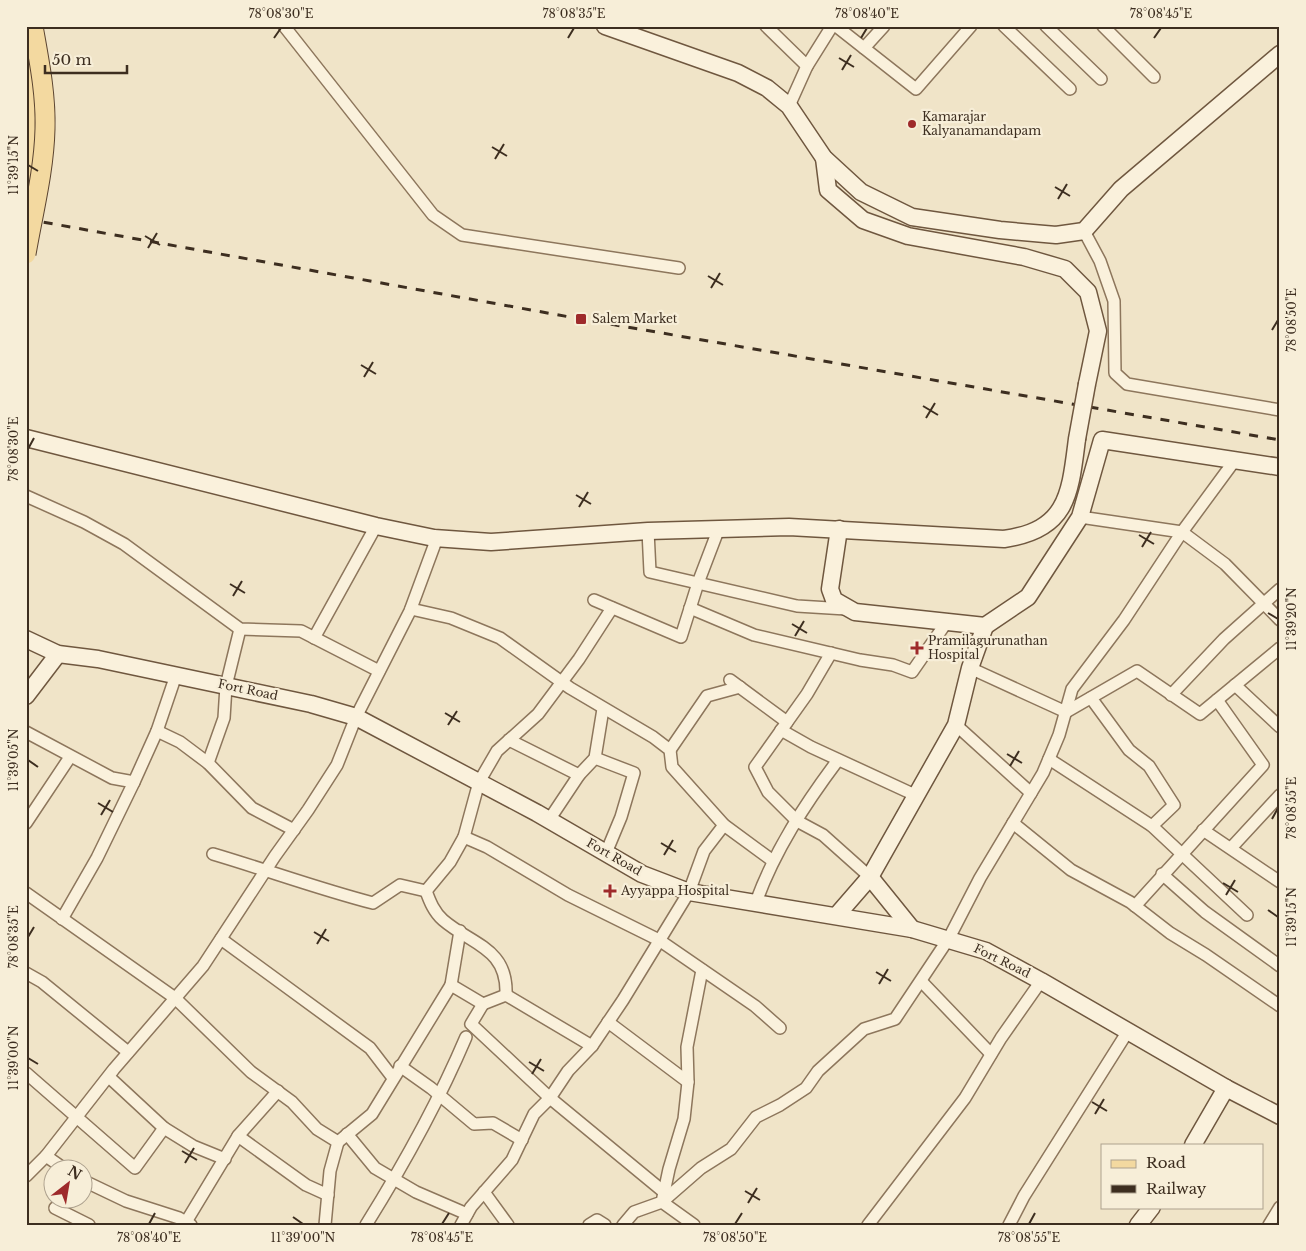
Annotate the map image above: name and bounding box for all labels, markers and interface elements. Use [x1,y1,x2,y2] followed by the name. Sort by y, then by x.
[249,6,314,21] text: 78°08'30"E
[542,6,606,21] text: 78°08'35"E
[835,6,899,21] text: 78°08'40"E
[1130,6,1192,21] text: 78°08'45"E
[45,42,128,74] scale bar
[52,50,92,69] text: 50 m
[922,109,1041,138] place label: Kamarajar Kalyanamandapam
[906,118,918,130] marker: Kamarajar Kalyanamandapam
[6,135,21,195] text: 11°39'15"N
[1284,288,1299,352] text: 78°08'50"E
[592,311,678,326] place label: Salem Market
[574,312,588,326] marker: Salem Market
[6,416,21,481] text: 78°08'30"E
[1284,587,1299,651] text: 11°39'20"N
[928,633,1048,662] place label: Pramilagurunathan Hospital
[910,641,924,655] marker: Pramilagurunathan Hospital
[217,676,280,703] street label: Fort Road
[6,728,21,792] text: 11°39'05"N
[1284,777,1299,839] text: 78°08'55"E
[584,835,644,878] street label: Fort Road
[620,883,729,898] place label: Ayyappa Hospital
[603,884,617,898] marker: Ayyappa Hospital
[1284,887,1299,947] text: 11°39'15"N
[6,905,21,969] text: 78°08'35"E
[971,940,1033,981] street label: Fort Road
[6,1025,21,1090] text: 11°39'00"N
[1101,1144,1264,1208] legend
[1146,1153,1186,1172] text: Road
[42,1158,92,1208] north arrow
[64,1162,85,1184] text: N
[1146,1179,1207,1198] text: Railway
[117,1230,181,1245] text: 78°08'40"E
[271,1230,336,1245] text: 11°39'00"N
[411,1230,473,1245] text: 78°08'45"E
[703,1230,767,1245] text: 78°08'50"E
[998,1230,1060,1245] text: 78°08'55"E

